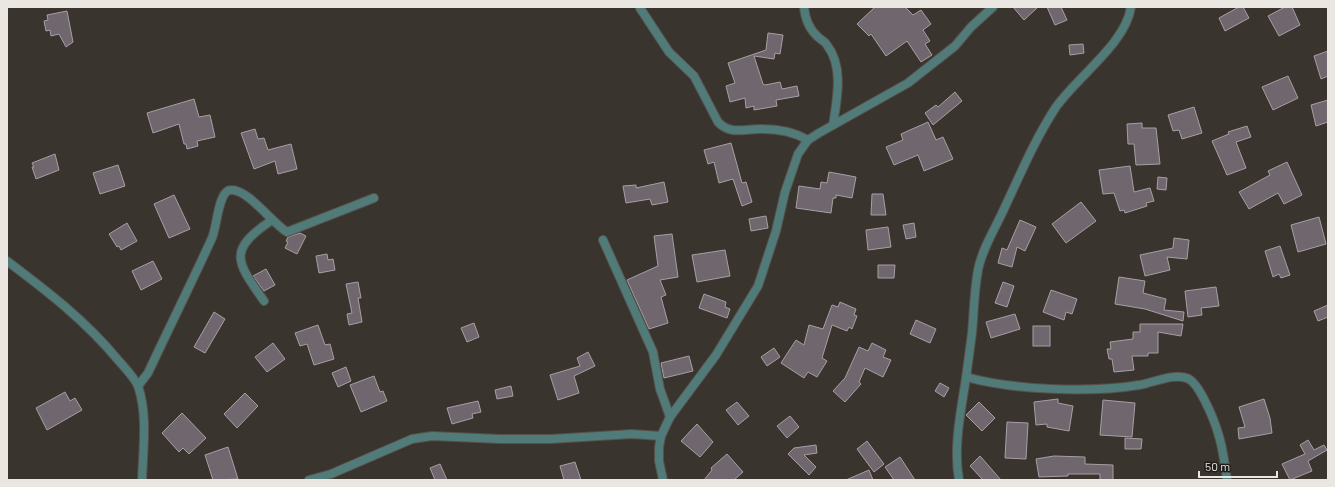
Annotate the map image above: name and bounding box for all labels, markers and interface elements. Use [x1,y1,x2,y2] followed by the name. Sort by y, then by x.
[1199,453,1277,479] scale bar
[1205,459,1230,473] text: 50 m

